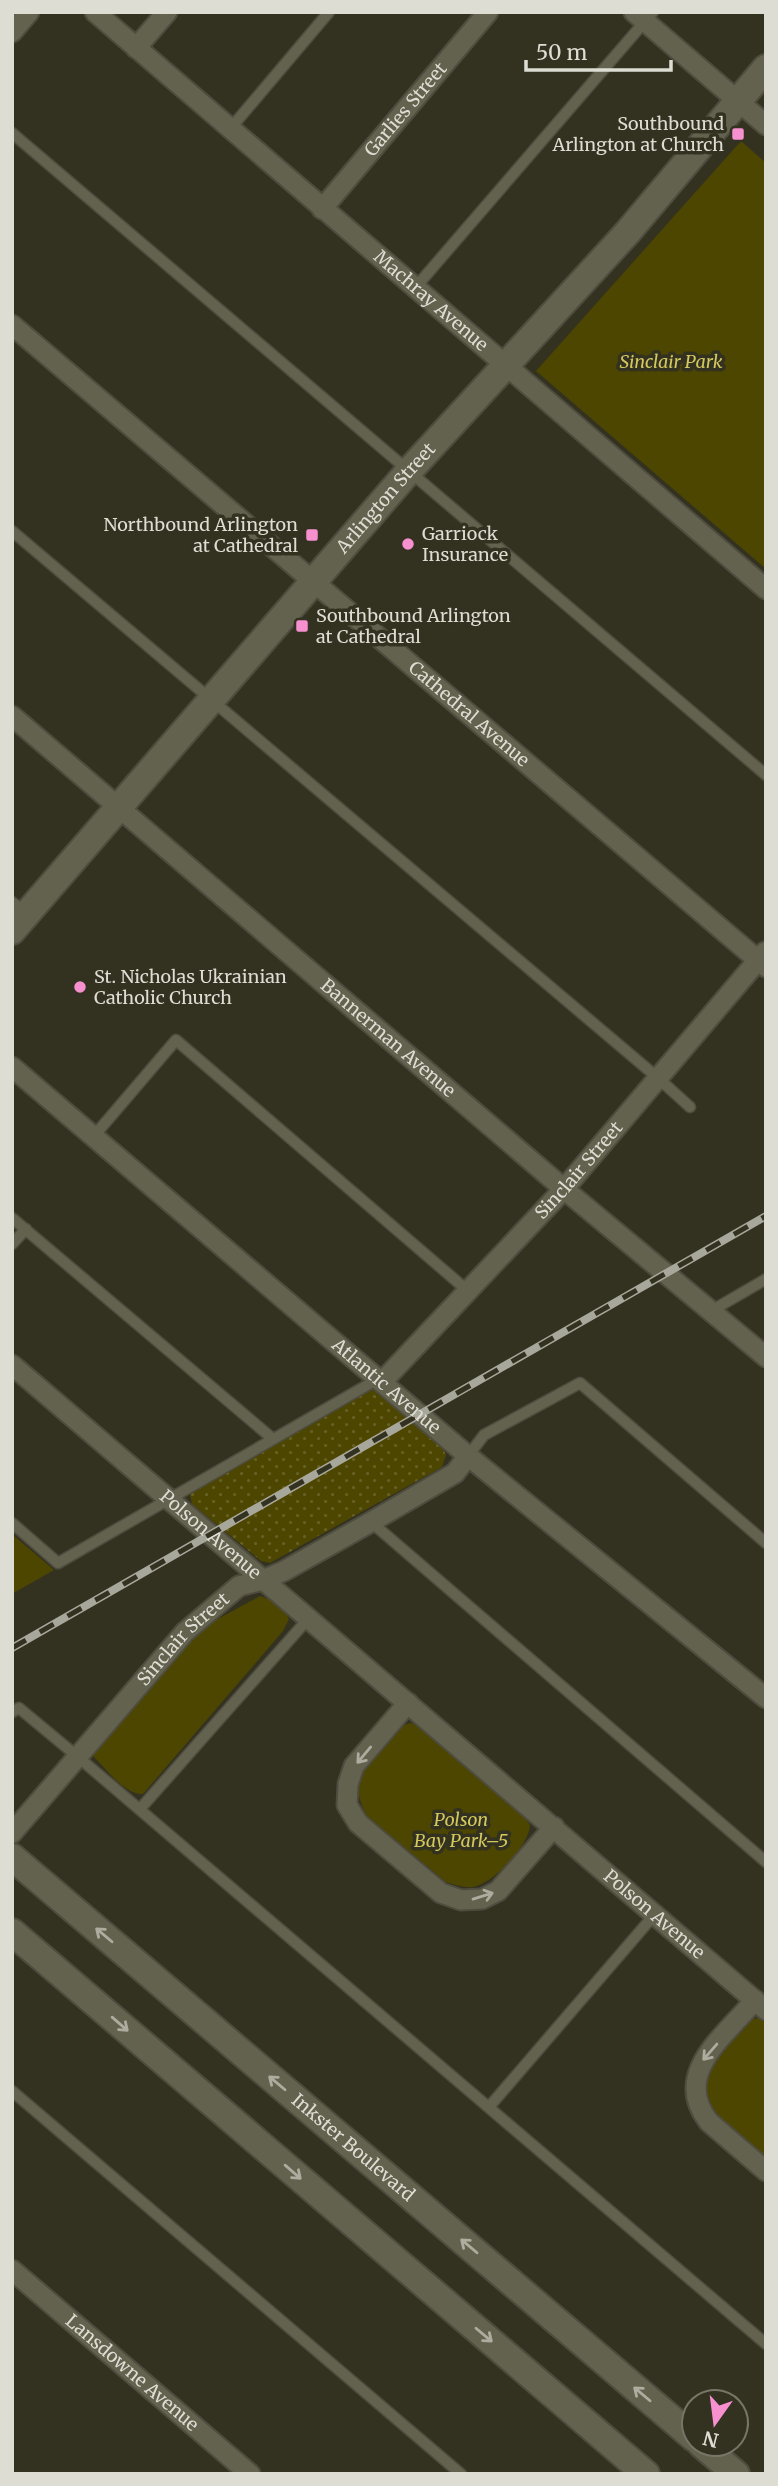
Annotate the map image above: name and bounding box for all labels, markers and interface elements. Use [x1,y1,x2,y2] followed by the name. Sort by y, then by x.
[526,28,671,72] scale bar
[536,39,587,66] text: 50 m
[359,58,452,161] street label: Garlies Street
[552,112,724,156] place label: Southbound Arlington at Church
[730,126,746,142] marker: Southbound Arlington at Church
[369,245,493,356] street label: Machray Avenue
[619,350,723,373] park label: Sinclair Park
[330,438,440,559] street label: Arlington Street
[103,513,298,557] place label: Northbound Arlington at Cathedral
[422,522,508,566] place label: Garriock Insurance
[304,527,320,543] marker: Northbound Arlington at Cathedral
[400,536,416,552] marker: Garriock Insurance
[316,604,511,648] place label: Southbound Arlington at Cathedral
[294,618,310,634] marker: Southbound Arlington at Cathedral
[404,656,534,771] street label: Cathedral Avenue
[94,965,287,1009] place label: St. Nicholas Ukrainian Catholic Church
[316,974,460,1102] street label: Bannerman Avenue
[72,979,88,995] marker: St. Nicholas Ukrainian Catholic Church
[530,1117,627,1224] street label: Sinclair Street
[327,1332,446,1439] street label: Atlantic Avenue
[155,1485,266,1584] street label: Polson Avenue
[132,1587,234,1690] street label: Sinclair Street
[356,1746,372,1764] one-way arrow
[414,1808,508,1852] park label: Polson Bay Park–5
[599,1864,710,1964] street label: Polson Avenue
[471,1889,493,1902] one-way arrow
[95,1927,113,1943] one-way arrow
[111,2016,129,2032] one-way arrow
[702,2043,718,2061] one-way arrow
[268,2075,286,2091] one-way arrow
[287,2088,420,2206] street label: Inkster Boulevard
[284,2164,302,2180] one-way arrow
[460,2238,478,2254] one-way arrow
[61,2309,204,2436] street label: Lansdowne Avenue
[475,2328,493,2343] one-way arrow
[633,2386,651,2402] one-way arrow
[680,2388,750,2458] north arrow
[701,2426,721,2453] text: N

